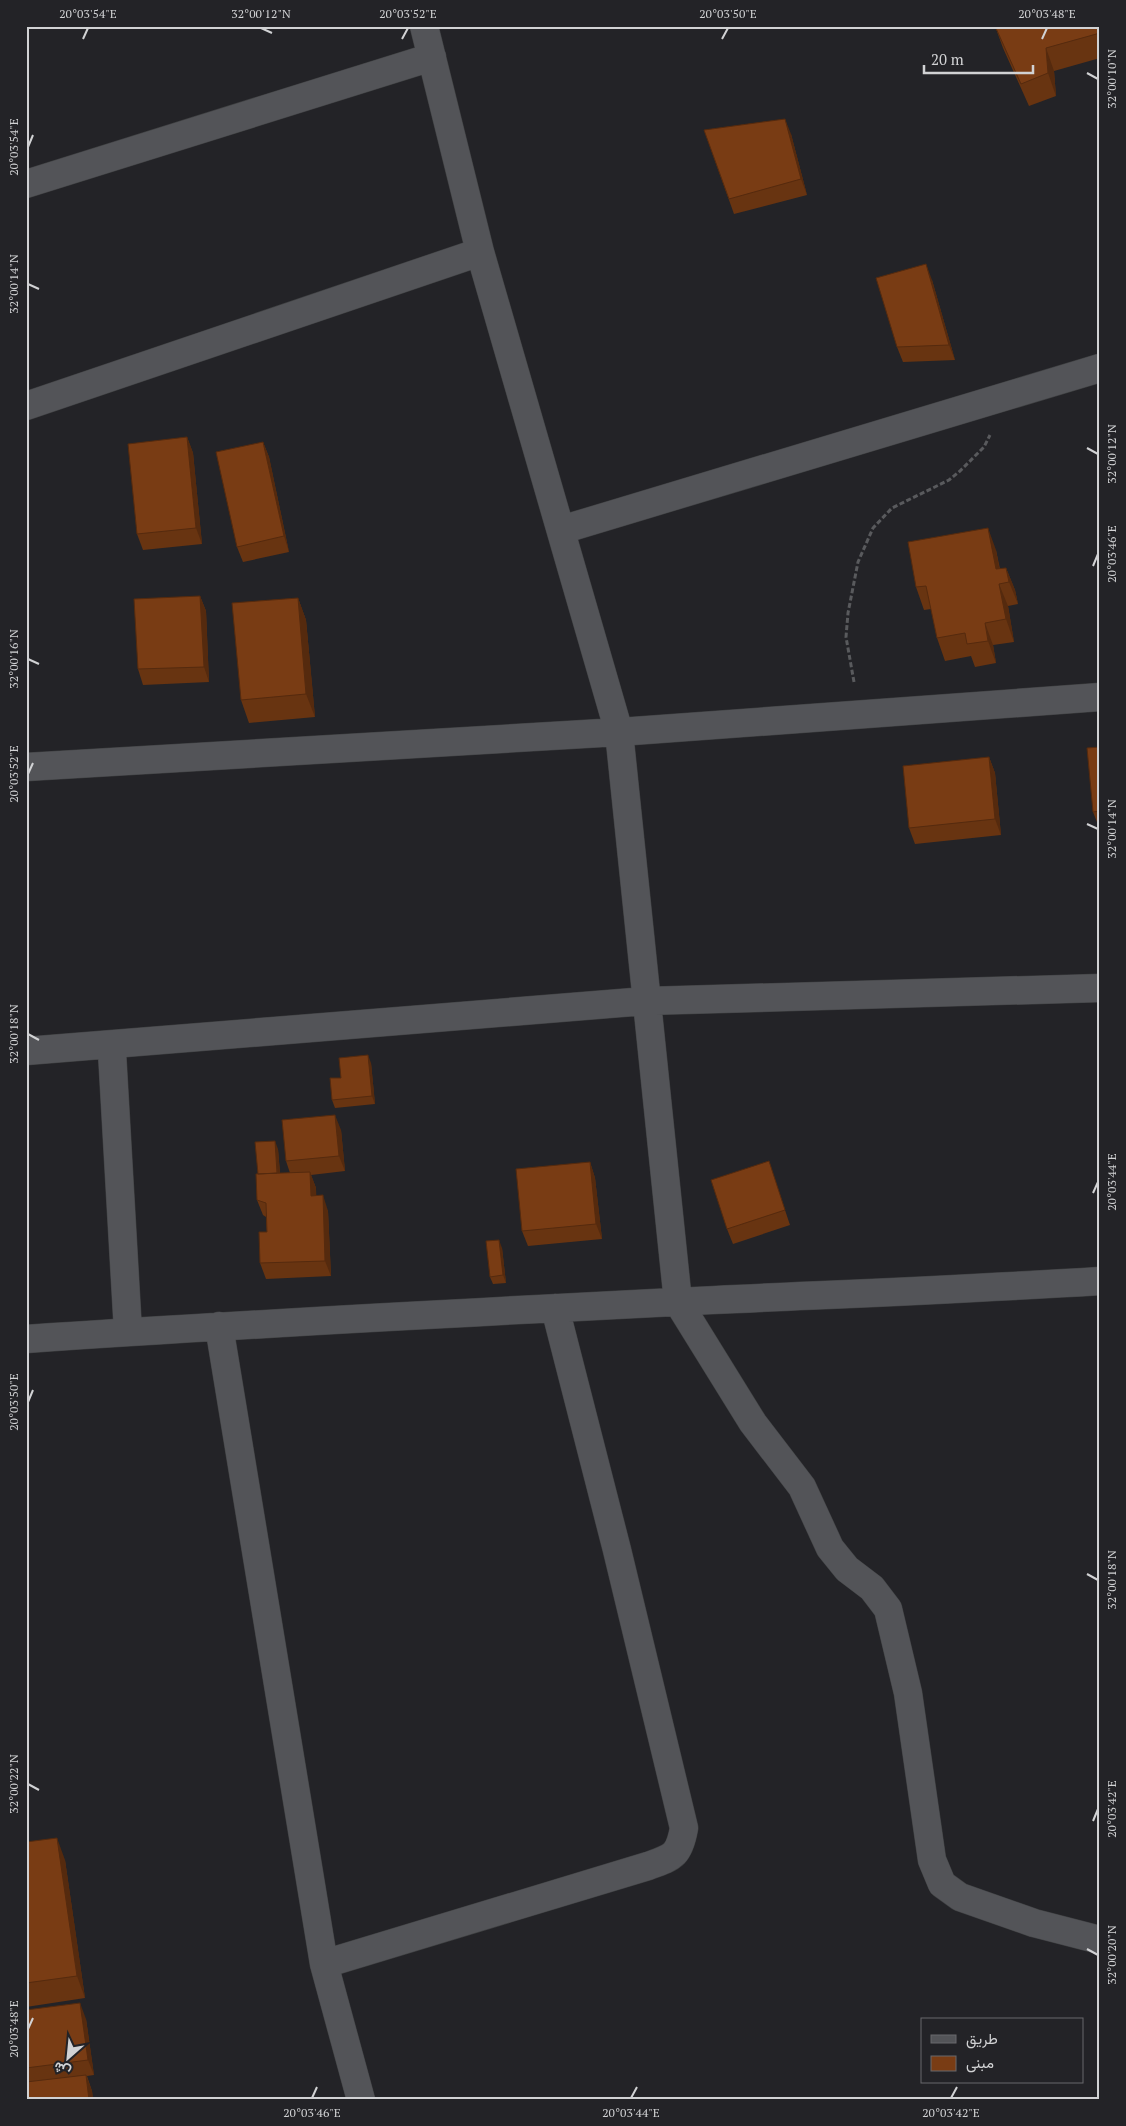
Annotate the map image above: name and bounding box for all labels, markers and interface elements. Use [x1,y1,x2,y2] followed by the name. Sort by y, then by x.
[59,6,117,21] text: 20°03'54"E
[231,6,291,21] text: 32°00'12"N
[379,6,437,21] text: 20°03'52"E
[699,6,757,21] text: 20°03'50"E
[1018,6,1076,21] text: 20°03'48"E
[924,42,1032,74] scale bar
[931,49,964,69] text: 20 m
[1104,49,1119,109] text: 32°00'10"N
[6,118,21,176] text: 20°03'54"E
[6,254,21,314] text: 32°00'14"N
[1104,424,1119,484] text: 32°00'12"N
[1104,525,1119,583] text: 20°03'46"E
[6,629,21,689] text: 32°00'16"N
[6,745,21,803] text: 20°03'52"E
[1104,799,1119,859] text: 32°00'14"N
[6,1004,21,1064] text: 32°00'18"N
[1104,1153,1119,1211] text: 20°03'44"E
[6,1373,21,1431] text: 20°03'50"E
[1104,1550,1119,1610] text: 32°00'18"N
[6,1754,21,1814] text: 32°00'22"N
[1104,1780,1119,1838] text: 20°03'42"E
[1104,1925,1119,1985] text: 32°00'20"N
[6,2000,21,2058] text: 20°03'48"E
[921,2018,1084,2084] legend
[966,2028,998,2049] text: طريق
[42,2034,92,2084] north arrow
[966,2052,994,2073] text: مبنى
[50,2058,74,2082] text: ش
[283,2105,341,2120] text: 20°03'46"E
[602,2105,660,2120] text: 20°03'44"E
[922,2105,980,2120] text: 20°03'42"E

